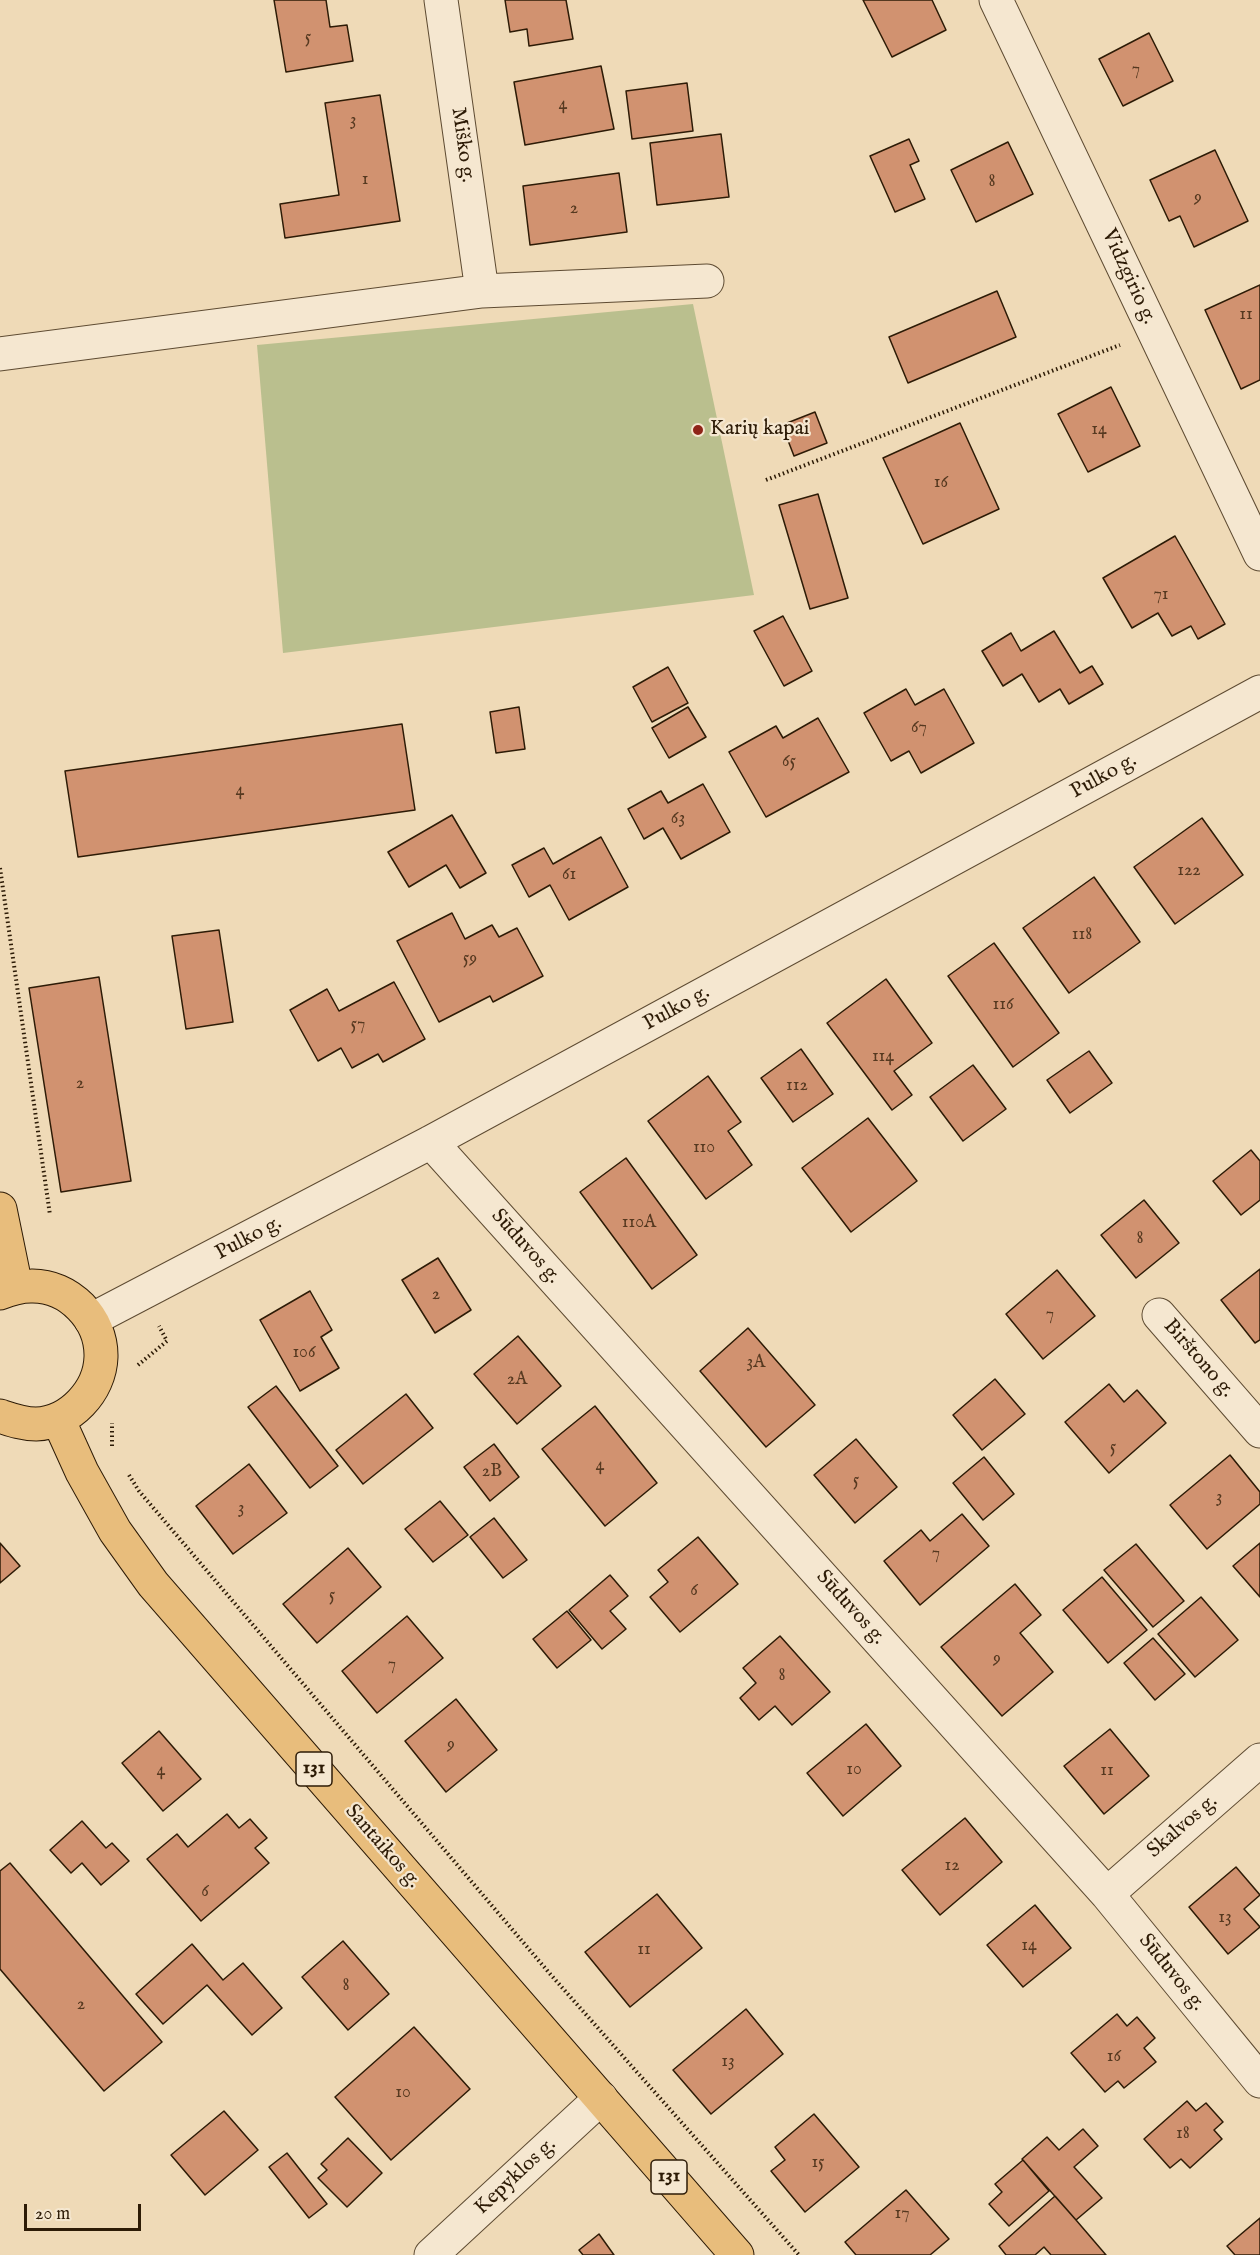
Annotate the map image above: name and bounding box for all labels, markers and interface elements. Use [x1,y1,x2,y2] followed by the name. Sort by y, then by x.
[305,27,311,49] house number: 5
[1132,59,1140,81] house number: 7
[559,94,567,116] house number: 4
[444,106,480,184] street label: Miško g.
[350,110,356,132] house number: 3
[362,169,368,191] house number: 1
[988,171,996,193] house number: 8
[1194,187,1202,209] house number: 9
[570,198,578,220] house number: 2
[1095,225,1161,329] street label: Vidzgirio g.
[1239,304,1253,326] house number: 11
[710,417,809,443] place label: Karių kapai
[1091,419,1107,441] house number: 14
[691,423,705,437] marker: Karių kapai
[934,472,948,494] house number: 16
[1153,584,1169,606] house number: 71
[911,717,927,739] house number: 67
[1067,749,1141,805] street label: Pulko g.
[782,751,796,773] house number: 65
[236,780,244,802] house number: 4
[671,808,685,830] house number: 63
[1177,860,1201,882] house number: 122
[562,864,576,886] house number: 61
[1072,924,1092,946] house number: 118
[463,948,477,970] house number: 59
[640,981,714,1037] street label: Pulko g.
[992,994,1014,1016] house number: 116
[351,1014,365,1036] house number: 57
[872,1046,894,1068] house number: 114
[76,1073,84,1095] house number: 2
[786,1075,808,1097] house number: 112
[693,1137,715,1159] house number: 110
[485,1204,565,1290] street label: Sūduvos g.
[212,1211,286,1267] street label: Pulko g.
[622,1212,656,1234] house number: 110A
[1136,1228,1144,1250] house number: 8
[432,1284,440,1306] house number: 2
[1046,1304,1054,1326] house number: 7
[1157,1315,1239,1403] street label: Birštono g.
[292,1342,316,1364] house number: 106
[747,1352,765,1374] house number: 3A
[507,1369,527,1391] house number: 2A
[1110,1437,1116,1459] house number: 5
[596,1455,604,1477] house number: 4
[482,1461,502,1483] house number: 2B
[853,1470,859,1492] house number: 5
[1216,1487,1222,1509] house number: 3
[238,1498,244,1520] house number: 3
[932,1543,940,1565] house number: 7
[810,1565,890,1651] street label: Sūduvos g.
[690,1580,698,1602] house number: 6
[329,1585,335,1607] house number: 5
[993,1648,1001,1670] house number: 9
[388,1654,396,1676] house number: 7
[778,1665,786,1687] house number: 8
[447,1734,455,1756] house number: 9
[296,1752,332,1786] road number: 131
[846,1759,862,1781] house number: 10
[157,1760,165,1782] house number: 4
[1100,1760,1114,1782] house number: 11
[1143,1790,1223,1864] street label: Skalvos g.
[339,1800,425,1894] street label: Santaikos g.
[944,1855,960,1877] house number: 12
[201,1881,209,1903] house number: 6
[1218,1907,1232,1929] house number: 13
[1132,1929,1210,2017] street label: Sūduvos g.
[1021,1935,1037,1957] house number: 14
[637,1939,651,1961] house number: 11
[342,1975,350,1997] house number: 8
[77,1994,85,2016] house number: 2
[1107,2046,1121,2068] house number: 16
[721,2051,735,2073] house number: 13
[395,2082,411,2104] house number: 10
[1176,2123,1190,2145] house number: 18
[470,2133,562,2221] street label: Kepyklos g.
[811,2152,825,2174] house number: 15
[651,2160,687,2194] road number: 131
[27,2192,144,2230] scale bar
[35,2203,70,2226] text: 20 m
[894,2203,910,2225] house number: 17

